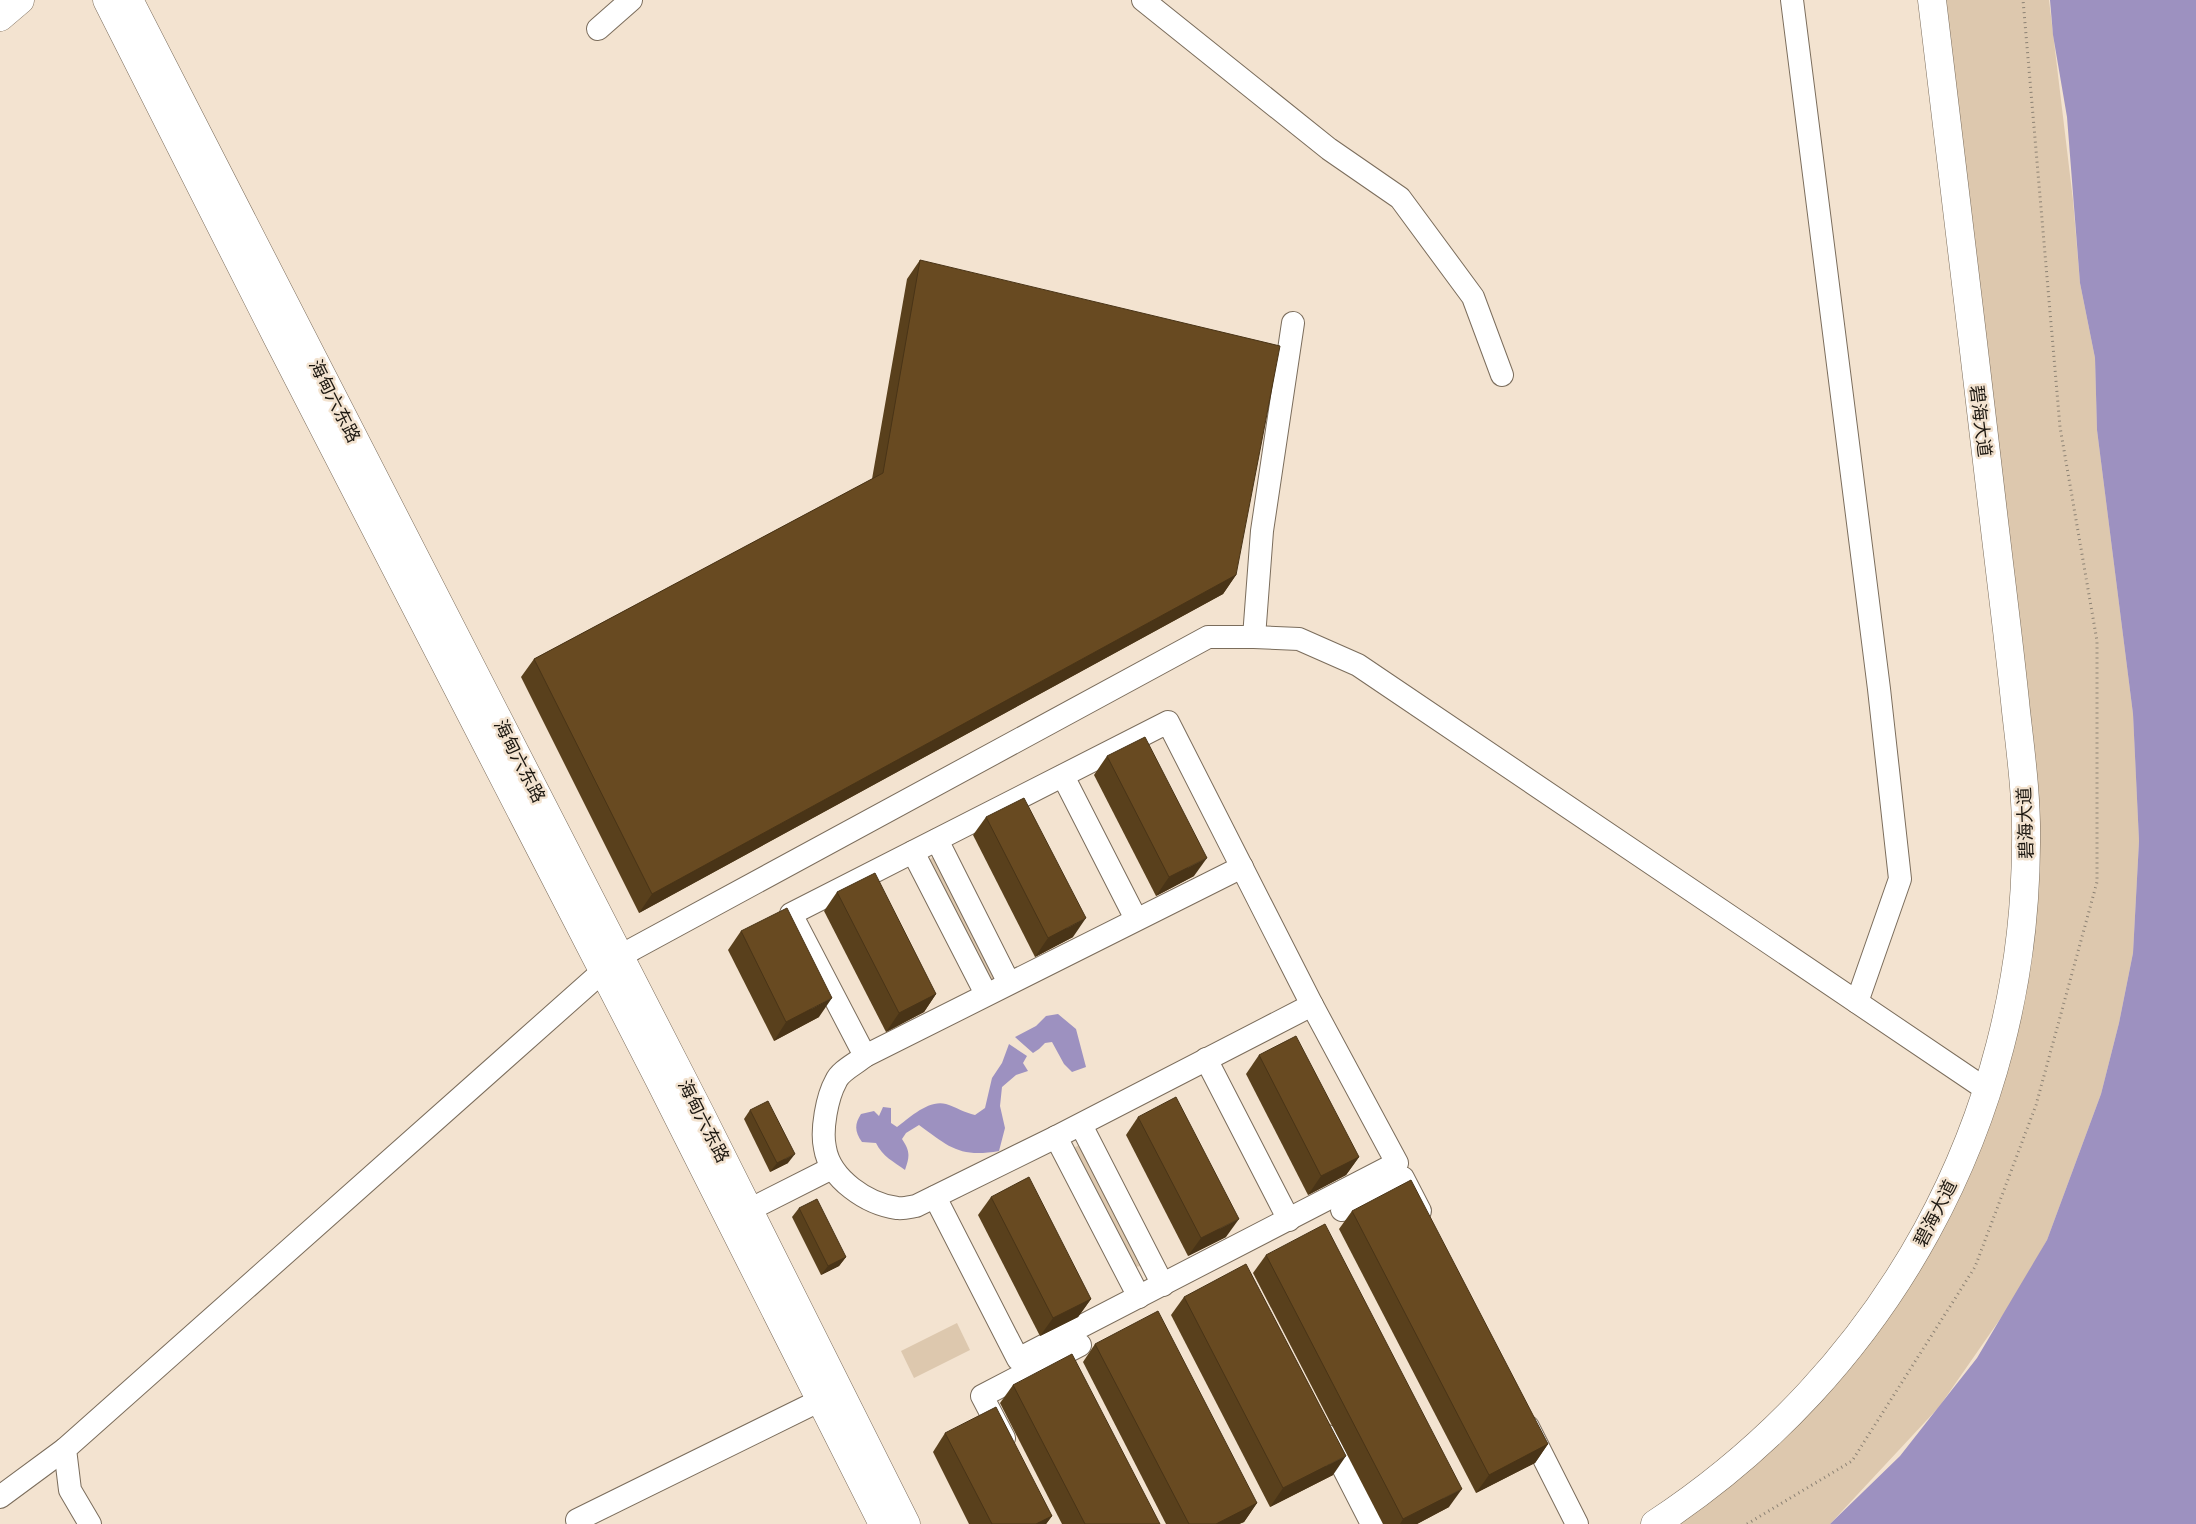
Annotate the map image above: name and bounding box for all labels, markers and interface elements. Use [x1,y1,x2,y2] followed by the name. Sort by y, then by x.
[303,355,367,447] street label: 海甸六东路
[1964,384,1998,458] street label: 碧海大道
[488,715,552,807] street label: 海甸六东路
[2011,787,2039,859] street label: 碧海大道
[672,1075,736,1167] street label: 海甸六东路
[1908,1175,1962,1251] street label: 碧海大道

